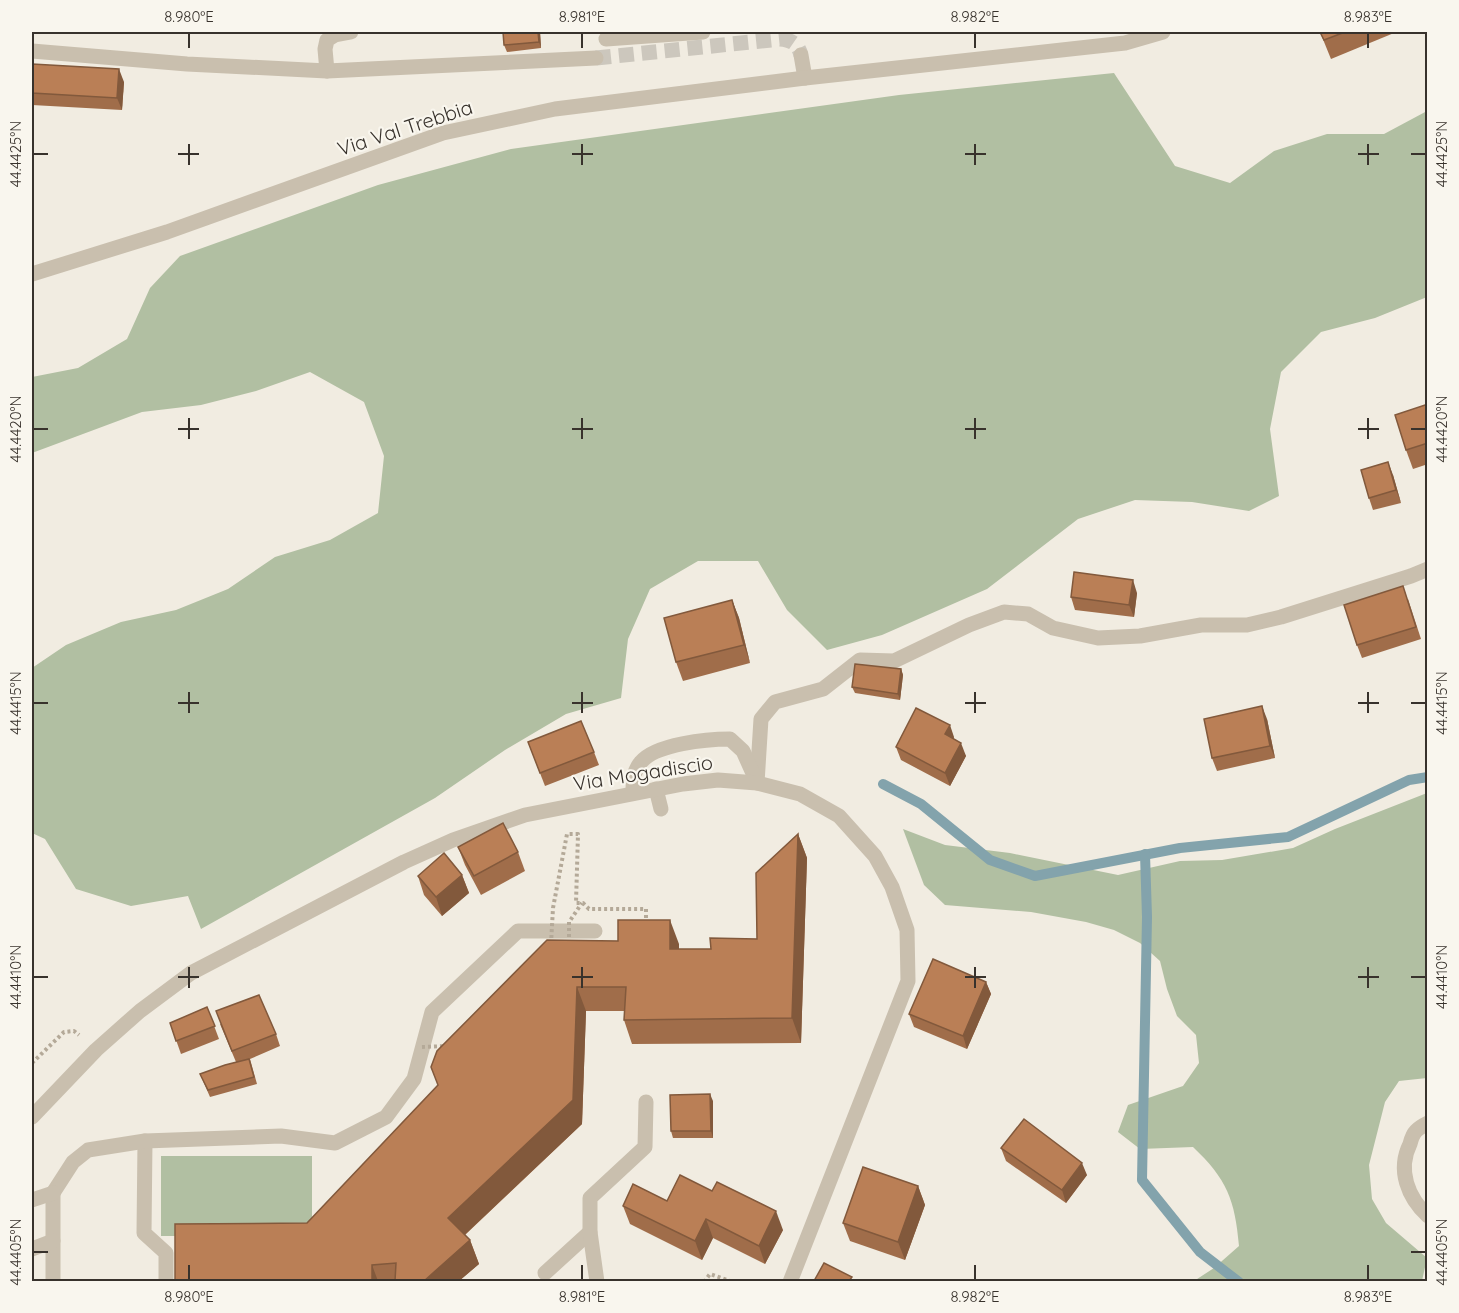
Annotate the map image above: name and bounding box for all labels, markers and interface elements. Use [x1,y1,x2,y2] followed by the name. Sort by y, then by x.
[164,7,214,26] text: 8.980°E
[559,7,605,26] text: 8.981°E
[950,7,1000,26] text: 8.982°E
[1344,7,1392,26] text: 8.983°E
[334,94,476,161] street label: Via Val Trebbia
[6,121,25,187] text: 44.4425°N
[1432,121,1451,187] text: 44.4425°N
[6,395,25,463] text: 44.4420°N
[1432,395,1451,463] text: 44.4420°N
[6,671,25,735] text: 44.4415°N
[1432,671,1451,735] text: 44.4415°N
[571,749,714,796] street label: Via Mogadiscio
[6,945,25,1009] text: 44.4410°N
[1432,945,1451,1009] text: 44.4410°N
[6,1219,25,1285] text: 44.4405°N
[1432,1219,1451,1285] text: 44.4405°N
[164,1287,214,1306] text: 8.980°E
[559,1287,605,1306] text: 8.981°E
[950,1287,1000,1306] text: 8.982°E
[1344,1287,1392,1306] text: 8.983°E

